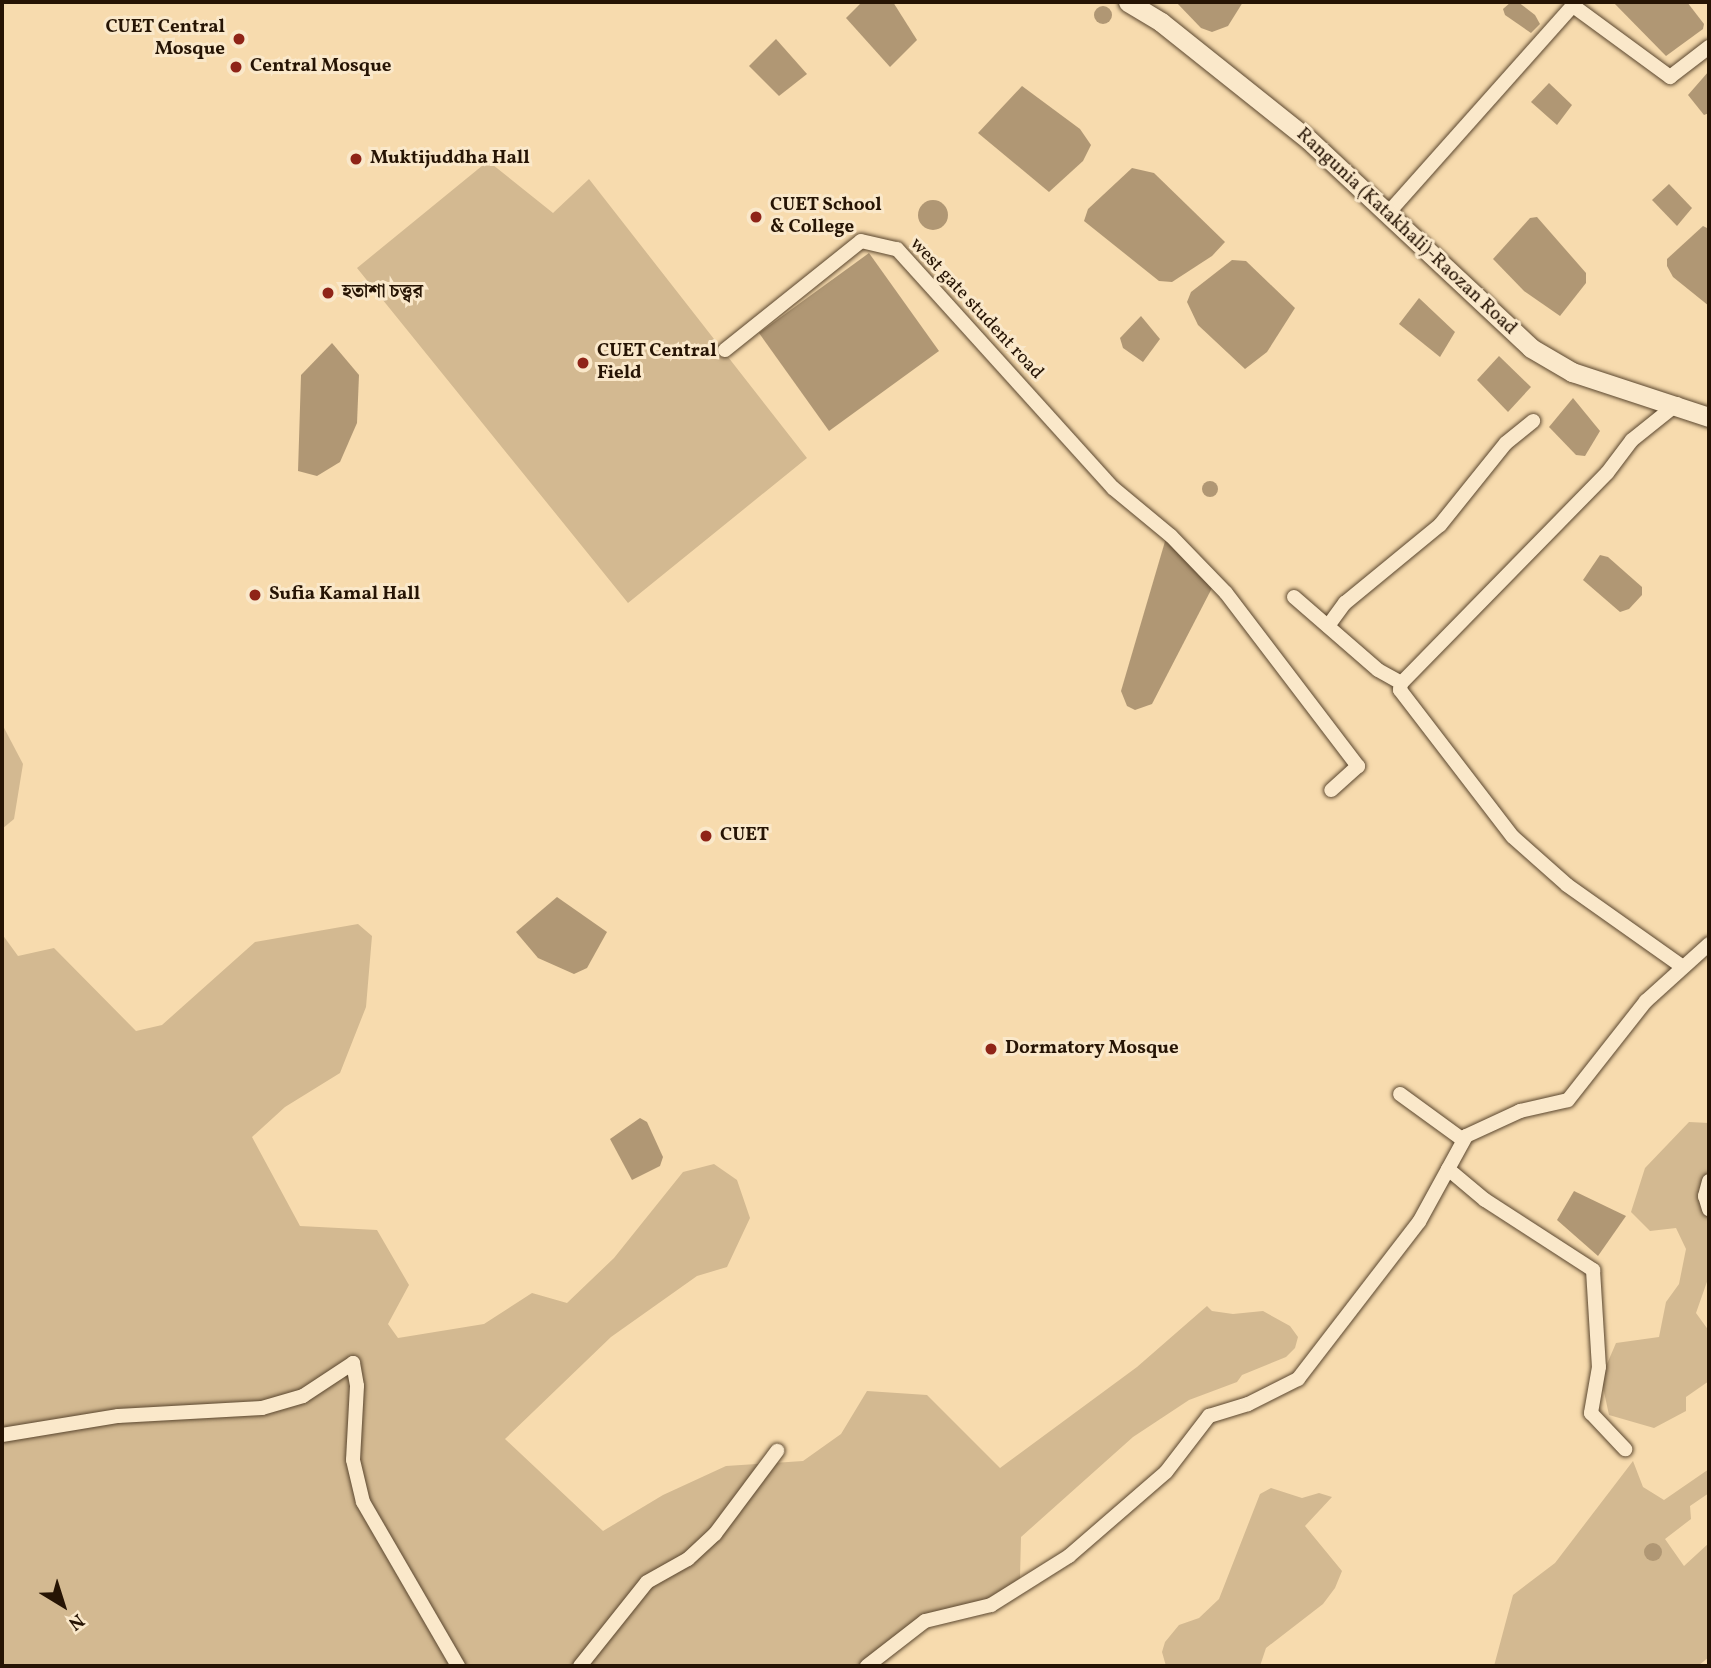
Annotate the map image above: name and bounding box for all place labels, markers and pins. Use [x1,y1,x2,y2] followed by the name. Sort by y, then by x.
[105,17,225,61] place label: CUET Central Mosque
[231,31,247,47] marker: CUET Central Mosque
[250,56,391,78] place label: Central Mosque
[228,59,244,75] marker: Central Mosque
[370,148,530,170] place label: Muktijuddha Hall
[348,151,364,167] marker: Muktijuddha Hall
[770,195,882,239] place label: CUET School & College
[748,209,764,225] marker: CUET School & College
[342,282,423,304] place label: হতাশা চত্ত্বর
[320,285,336,301] marker: হতাশা চত্ত্বর
[597,341,717,385] place label: CUET Central Field
[575,355,591,371] marker: CUET Central Field
[269,584,420,606] place label: Sufia Kamal Hall
[247,587,263,603] marker: Sufia Kamal Hall
[720,825,769,847] place label: CUET
[698,828,714,844] marker: CUET
[1005,1038,1179,1060] place label: Dormatory Mosque
[983,1041,999,1057] marker: Dormatory Mosque

